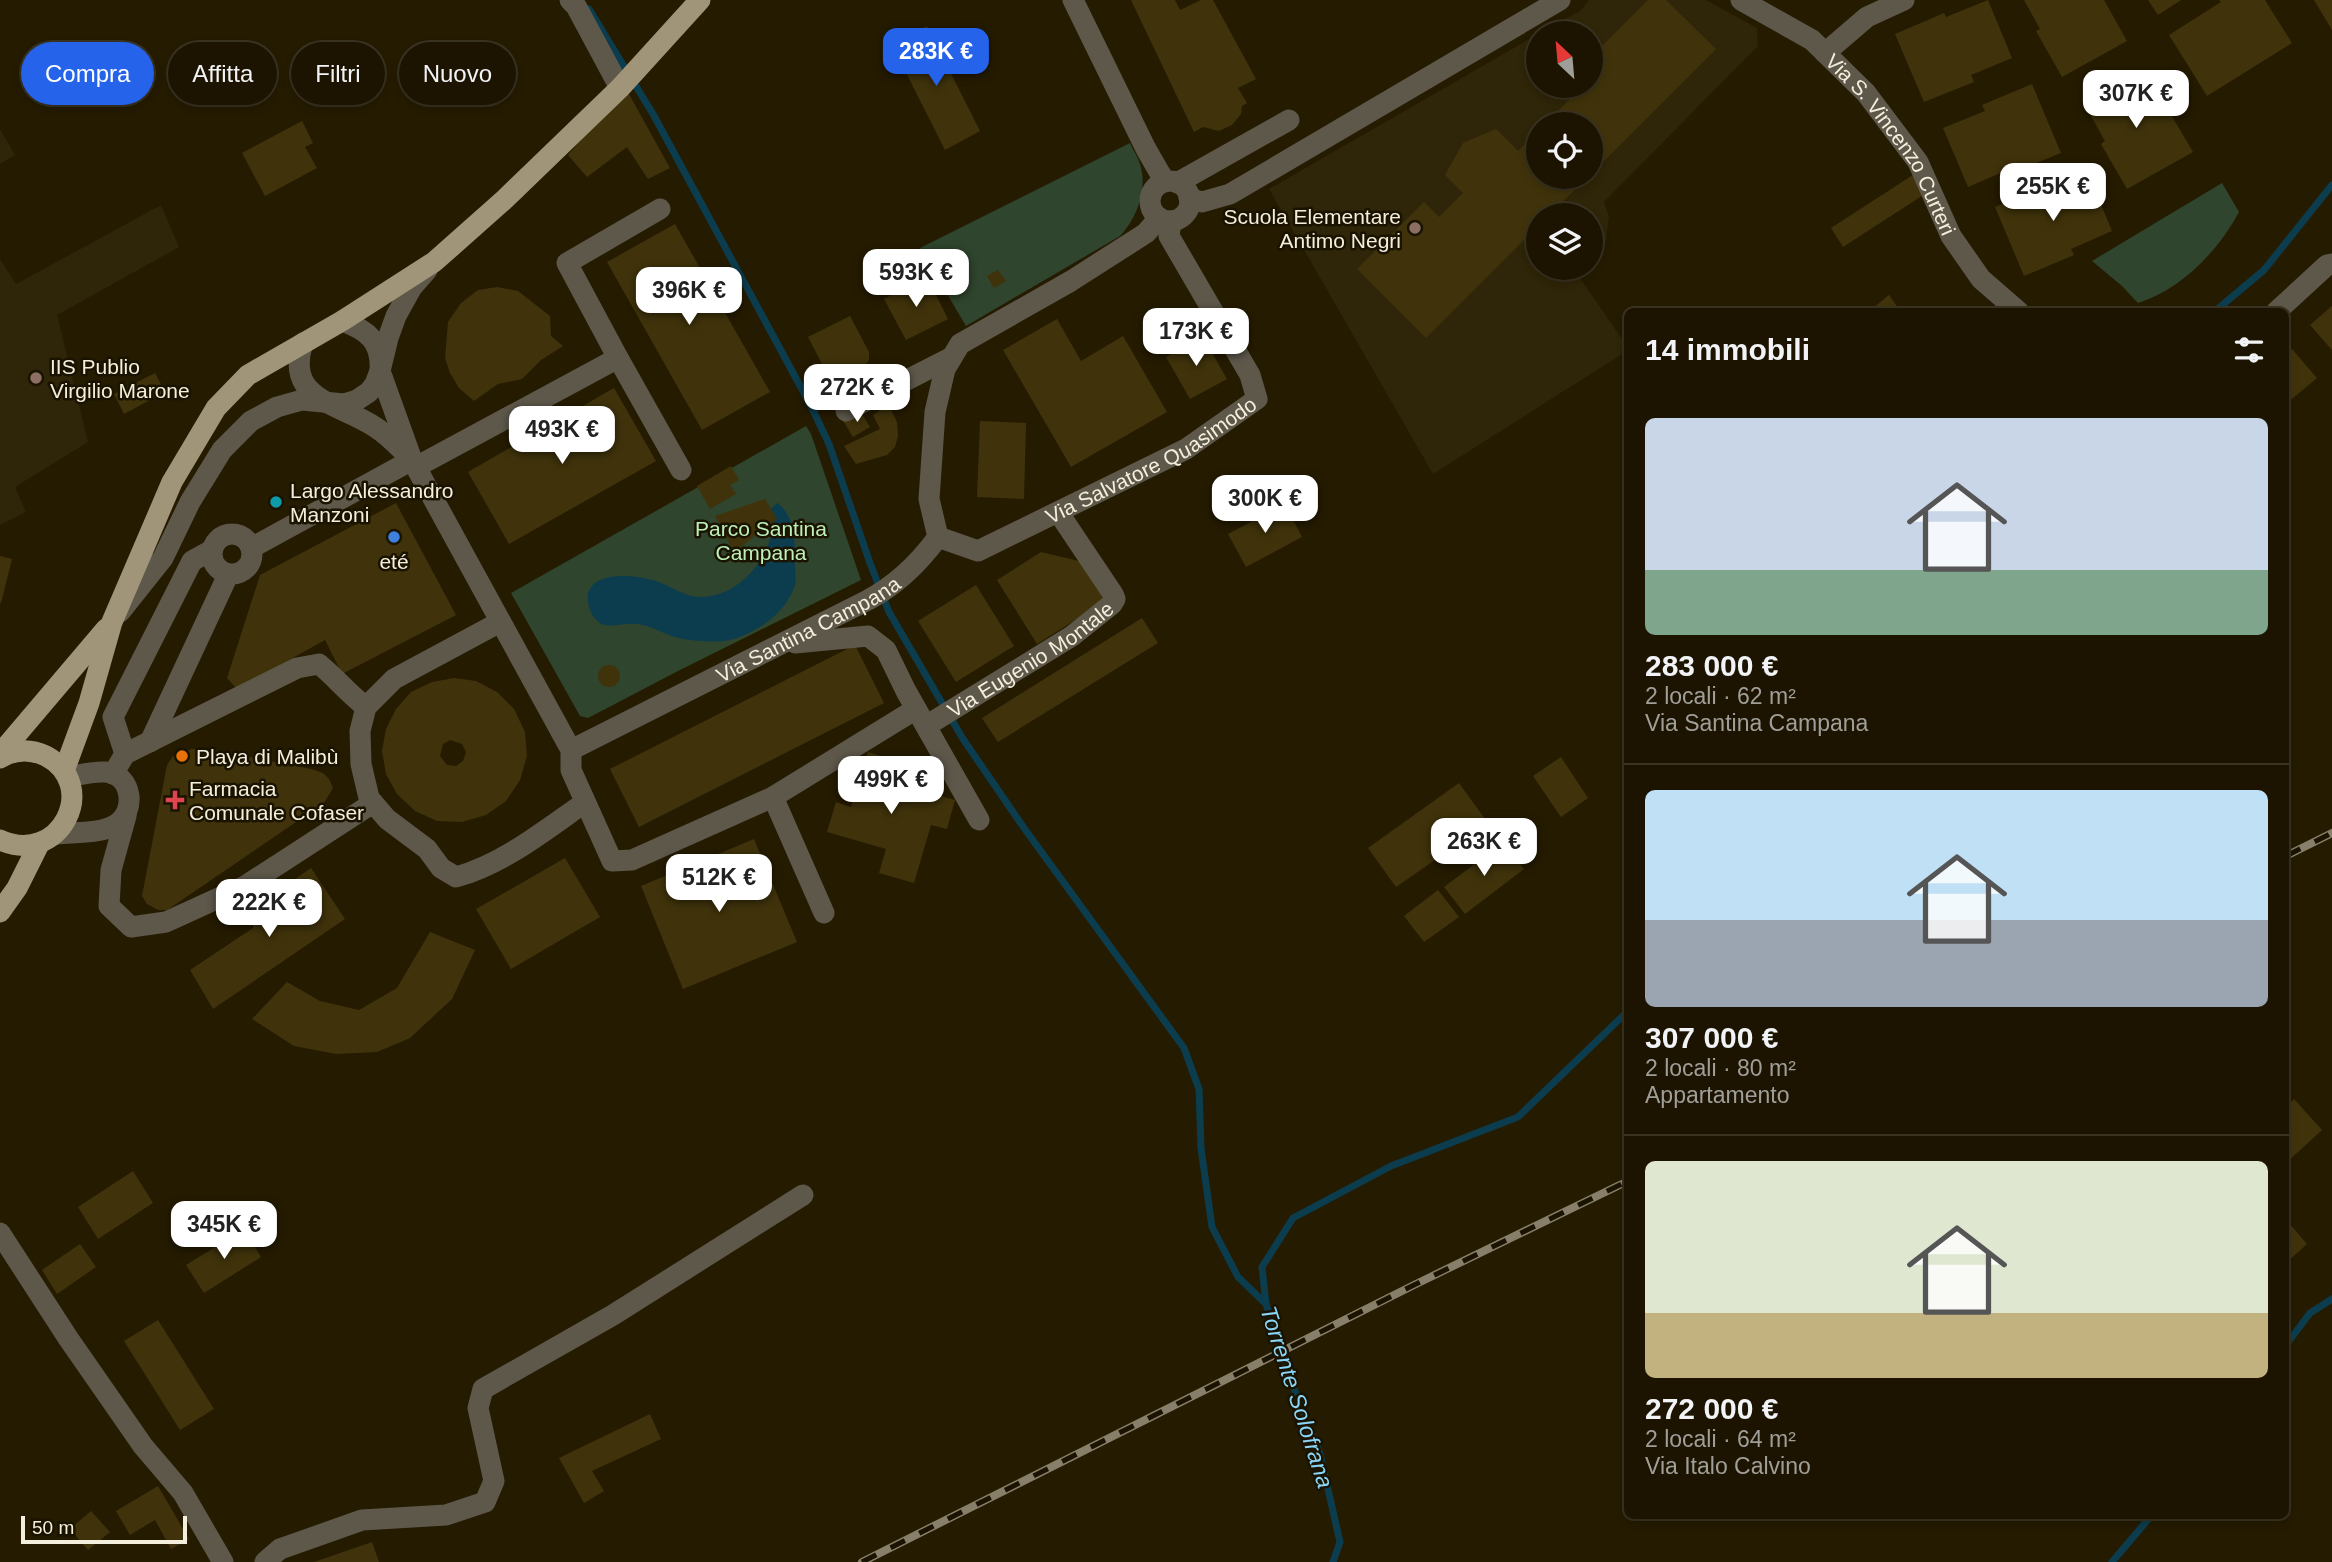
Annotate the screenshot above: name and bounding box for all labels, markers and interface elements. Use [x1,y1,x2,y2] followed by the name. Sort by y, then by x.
[1526,21,1603,98] north arrow
[1526,21,1603,280] map controls
[879,28,993,88] pin: 283K €
[899,38,973,64] text: 283K €
[21,42,154,105] chip: Compra
[168,42,277,105] chip: Affitta
[291,42,385,105] chip: Filtri
[399,42,516,105] chip: Nuovo
[1821,49,1961,239] street label: Via S. Vincenzo Curteri
[2079,71,2193,130] pin: 307K €
[2099,80,2173,106] text: 307K €
[1526,112,1603,189] button: locate
[1996,164,2110,223] pin: 255K €
[2016,173,2090,199] text: 255K €
[1526,203,1603,280] button: layers
[1224,205,1401,252] place label: Scuola Elementare Antimo Negri
[1407,220,1423,236] marker: Scuola Elementare Antimo Negri
[859,250,973,309] pin: 593K €
[879,259,953,285] text: 593K €
[632,268,746,327] pin: 396K €
[652,277,726,303] text: 396K €
[1139,308,1253,368] pin: 173K €
[1159,318,1233,344] text: 173K €
[2230,331,2268,369] icon: filters
[1645,333,1810,366] text: 14 immobili
[50,355,190,402] place label: IIS Publio Virgilio Marone
[800,364,914,424] pin: 272K €
[28,370,44,386] marker: IIS Publio Virgilio Marone
[820,374,894,400] text: 272K €
[1042,392,1260,528] street label: Via Salvatore Quasimodo
[505,406,619,466] pin: 493K €
[525,416,599,442] text: 493K €
[1894,464,2020,590] icon: home
[1208,476,1322,535] pin: 300K €
[290,479,453,526] place label: Largo Alessandro Manzoni
[1228,485,1302,511] text: 300K €
[268,494,284,510] marker: Largo Alessandro Manzoni
[695,517,827,564] park label: Parco Santina Campana
[386,529,402,545] marker: eté
[379,550,409,573] place label: eté
[712,571,905,686] street label: Via Santina Campana
[943,596,1118,722] street label: Via Eugenio Montale
[1645,649,1778,682] text: 283 000 €
[1645,683,1796,709] text: 2 locali · 62 m²
[1645,710,1868,736] text: Via Santina Campana
[196,745,338,768] place label: Playa di Malibù
[174,748,190,764] marker: Playa di Malibù
[834,756,948,816] pin: 499K €
[854,766,928,792] text: 499K €
[189,777,364,824] place label: Farmacia Comunale Cofaser
[167,792,183,808] marker: Farmacia Comunale Cofaser
[1427,818,1541,878] pin: 263K €
[1447,828,1521,854] text: 263K €
[1894,836,2020,962] icon: home
[662,855,776,914] pin: 512K €
[682,864,756,890] text: 512K €
[212,880,326,939] pin: 222K €
[232,889,306,915] text: 222K €
[1645,1021,1778,1054] text: 307 000 €
[1645,1055,1796,1081] text: 2 locali · 80 m²
[1645,1082,1789,1108] text: Appartamento
[167,1202,281,1261] pin: 345K €
[1894,1207,2020,1333] icon: home
[187,1211,261,1237] text: 345K €
[1255,1303,1339,1491] water label: Torrente Solofrana
[1645,1392,1778,1425] text: 272 000 €
[1645,1426,1796,1452] text: 2 locali · 64 m²
[1645,1453,1811,1479] text: Via Italo Calvino
[21,1513,187,1545] scale bar
[32,1517,74,1538] text: 50 m

